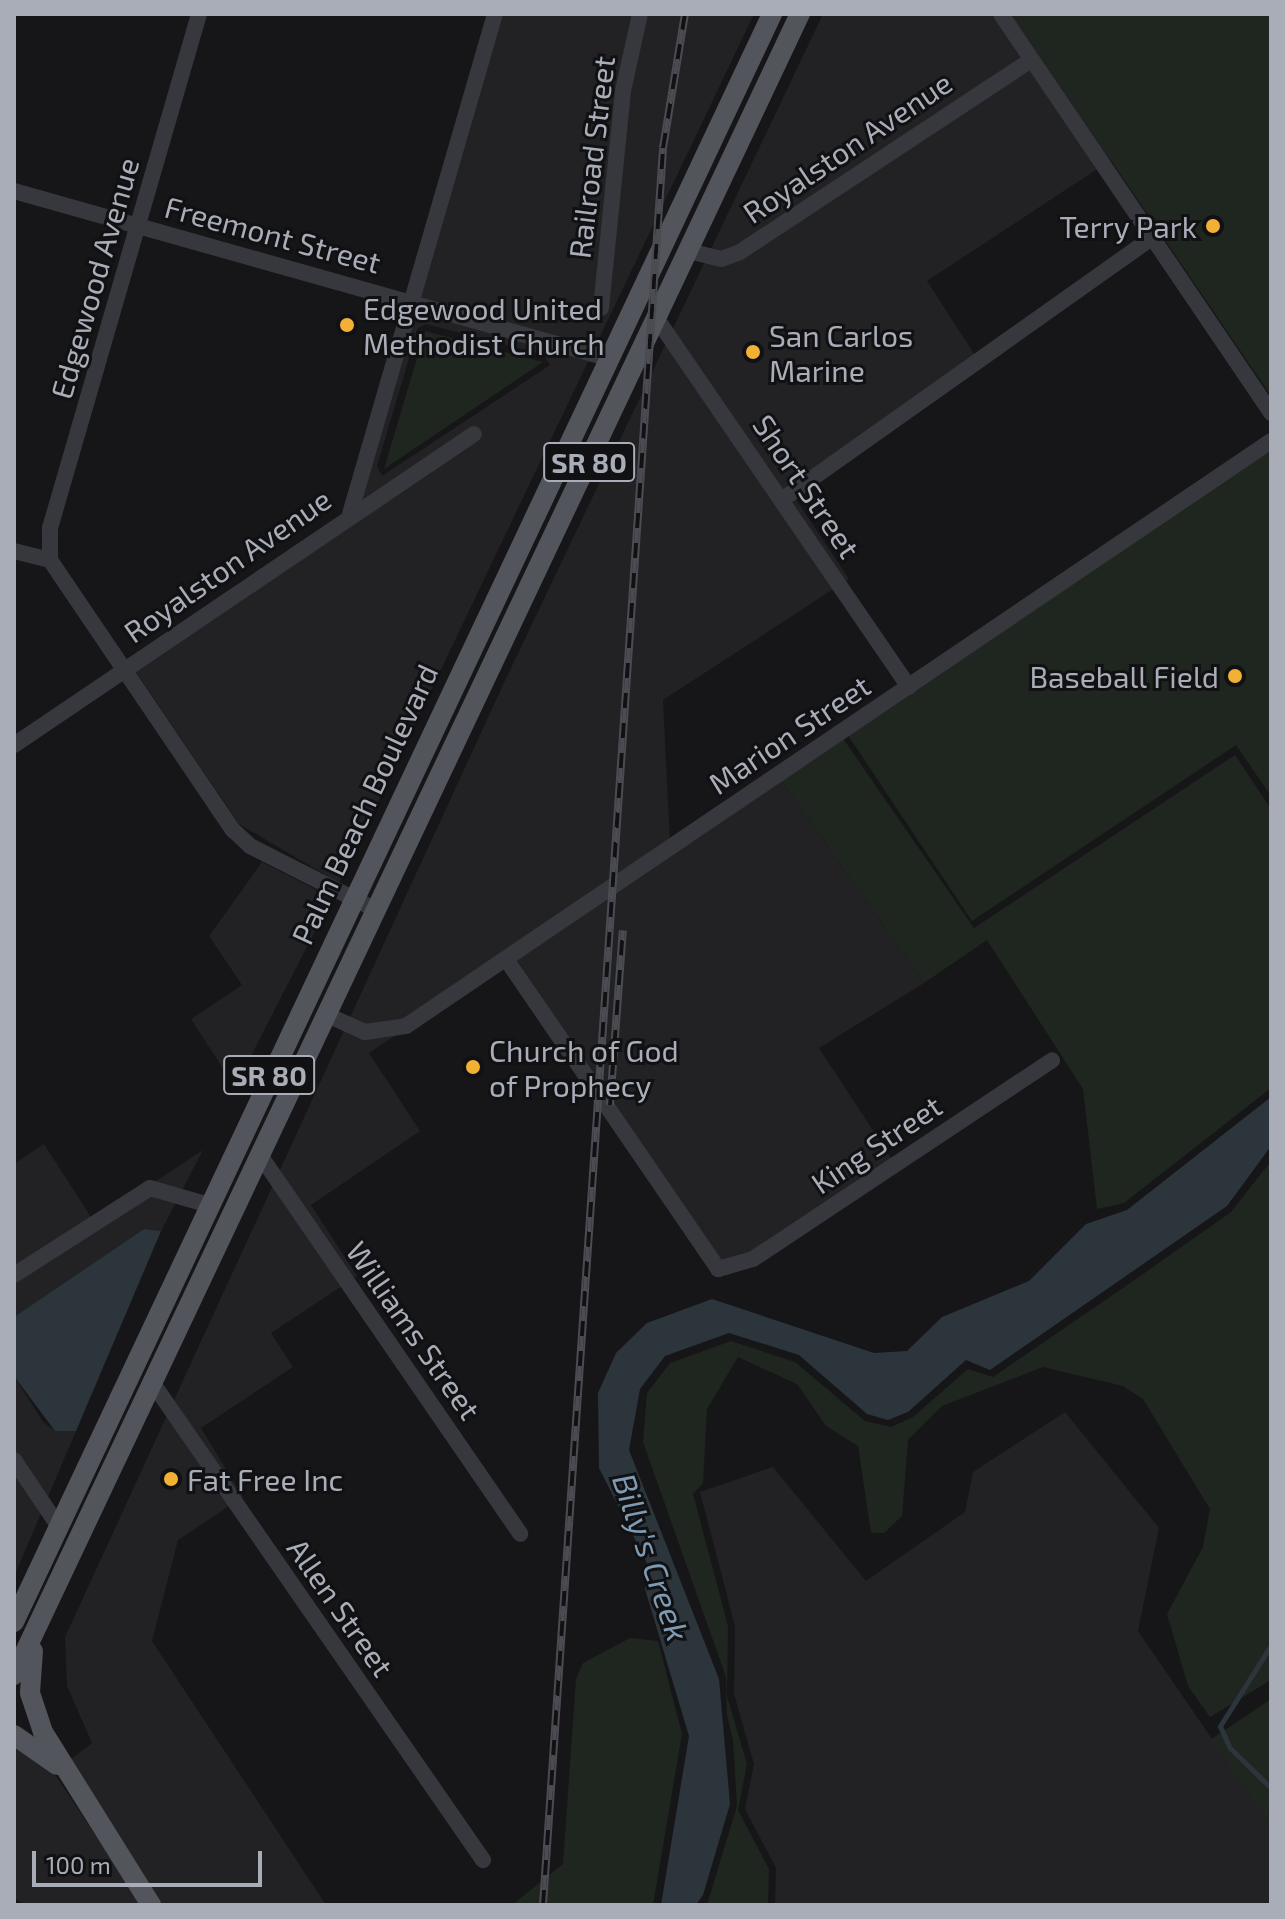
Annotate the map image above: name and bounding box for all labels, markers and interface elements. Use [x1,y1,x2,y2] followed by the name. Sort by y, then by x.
[561,54,621,260] street label: Railroad Street
[735,64,959,230] street label: Royalston Avenue
[42,153,146,403] street label: Edgewood Avenue
[161,188,385,280] street label: Freemont Street
[1059,208,1197,244] place label: Terry Park
[1204,217,1222,235] marker: Terry Park
[363,290,605,360] place label: Edgewood United Methodist Church
[338,316,356,334] marker: Edgewood United Methodist Church
[769,317,913,388] place label: San Carlos Marine
[744,343,762,361] marker: San Carlos Marine
[746,408,868,564] street label: Short Street
[543,438,635,486] road number: SR 80
[116,480,338,650] street label: Royalston Avenue
[283,658,445,950] street label: Palm Beach Boulevard
[1029,658,1219,694] place label: Baseball Field
[702,667,876,801] street label: Marion Street
[1226,667,1244,685] marker: Baseball Field
[489,1032,679,1102] place label: Church of God of Prophecy
[223,1051,315,1099] road number: SR 80
[464,1058,482,1076] marker: Church of God of Prophecy
[804,1087,948,1201] street label: King Street
[339,1234,489,1426] street label: Williams Street
[187,1461,343,1497] place label: Fat Free Inc
[605,1468,699,1646] water label: Billy's Creek
[162,1470,180,1488] marker: Fat Free Inc
[280,1531,402,1683] street label: Allen Street
[36,1835,266,1885] scale bar
[46,1850,111,1879] text: 100 m

